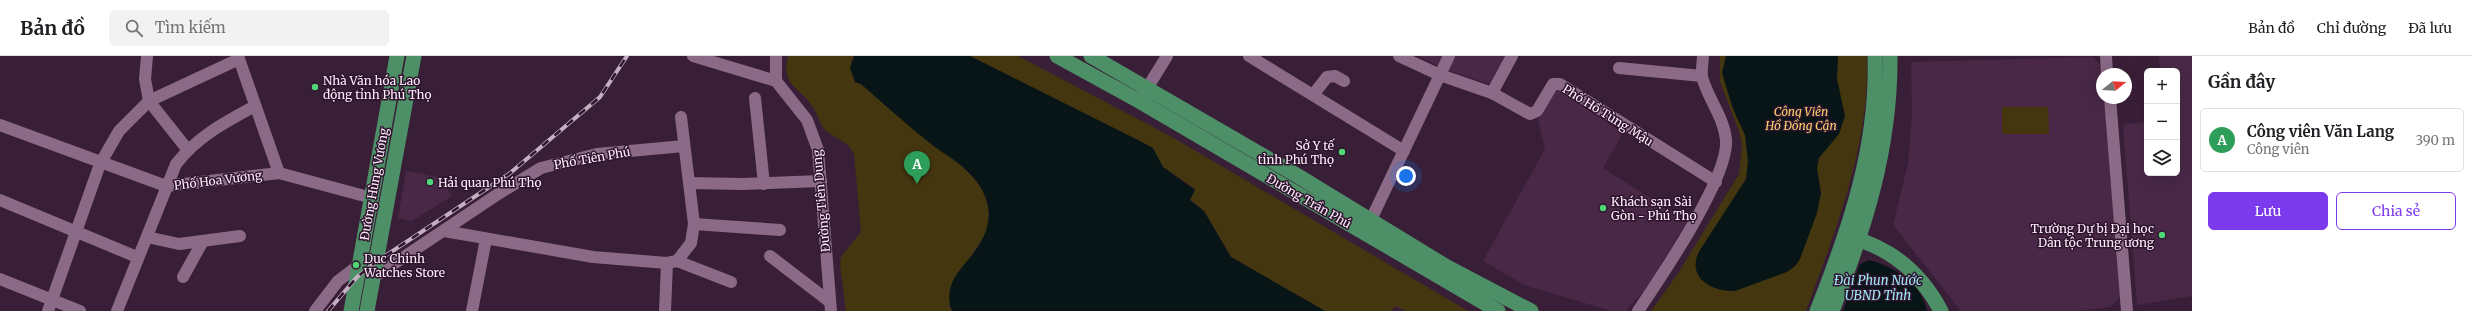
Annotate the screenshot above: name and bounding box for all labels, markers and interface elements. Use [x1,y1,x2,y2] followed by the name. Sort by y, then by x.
[109,10,389,46] search box
[20,16,85,40] text: Bản đồ
[123,17,145,39] icon: search
[155,18,226,37] text: Tìm kiếm
[2248,19,2295,37] text: Bản đồ
[2317,19,2386,37] text: Chỉ đường
[2408,19,2452,37] text: Đã lưu
[2096,68,2132,104] north arrow
[2144,68,2180,176] map controls
[2144,68,2180,104] button: +
[2208,71,2275,93] text: Gần đây
[323,73,431,102] place label: Nhà Văn hóa Lao động tỉnh Phú Thọ
[1560,81,1656,149] street label: Phố Hồ Tùng Mậu
[310,82,320,92] marker: Nhà Văn hóa Lao động tỉnh Phú Thọ
[1764,104,1837,133] park label: Công Viên Hồ Đồng Cận
[2144,104,2180,140] button: −
[2247,122,2394,141] text: Công viên Văn Lang
[357,126,391,241] street label: Đường Hùng Vương
[2217,132,2227,149] text: A
[2416,132,2455,149] text: 390 m
[1258,138,1336,167] place label: Sở Y tế tỉnh Phú Thọ
[2144,140,2180,176] button: layers
[2247,141,2309,158] text: Công viên
[553,144,632,172] street label: Phố Tiên Phú
[1337,147,1347,157] marker: Sở Y tế tỉnh Phú Thọ
[809,148,833,253] street label: Đường Tiên Dung
[904,151,930,184] pin: A
[1396,166,1416,186] your location
[173,167,264,193] street label: Phố Hoa Vương
[1264,171,1354,232] street label: Đường Trần Phú
[438,175,541,190] place label: Hải quan Phú Thọ
[425,177,435,187] marker: Hải quan Phú Thọ
[2208,192,2328,230] button: Lưu
[2336,192,2456,230] button: Chia sẻ
[1611,194,1696,223] place label: Khách sạn Sài Gòn - Phú Thọ
[1598,203,1608,213] marker: Khách sạn Sài Gòn - Phú Thọ
[2031,221,2155,250] place label: Trường Dự bị Đại học Dân tộc Trung ương
[2157,230,2167,240] marker: Trường Dự bị Đại học Dân tộc Trung ương
[363,251,445,280] place label: Duc Chinh Watches Store
[351,260,361,270] marker: Duc Chinh Watches Store
[1833,272,1922,304] water label: Đài Phun Nước UBND Tỉnh

